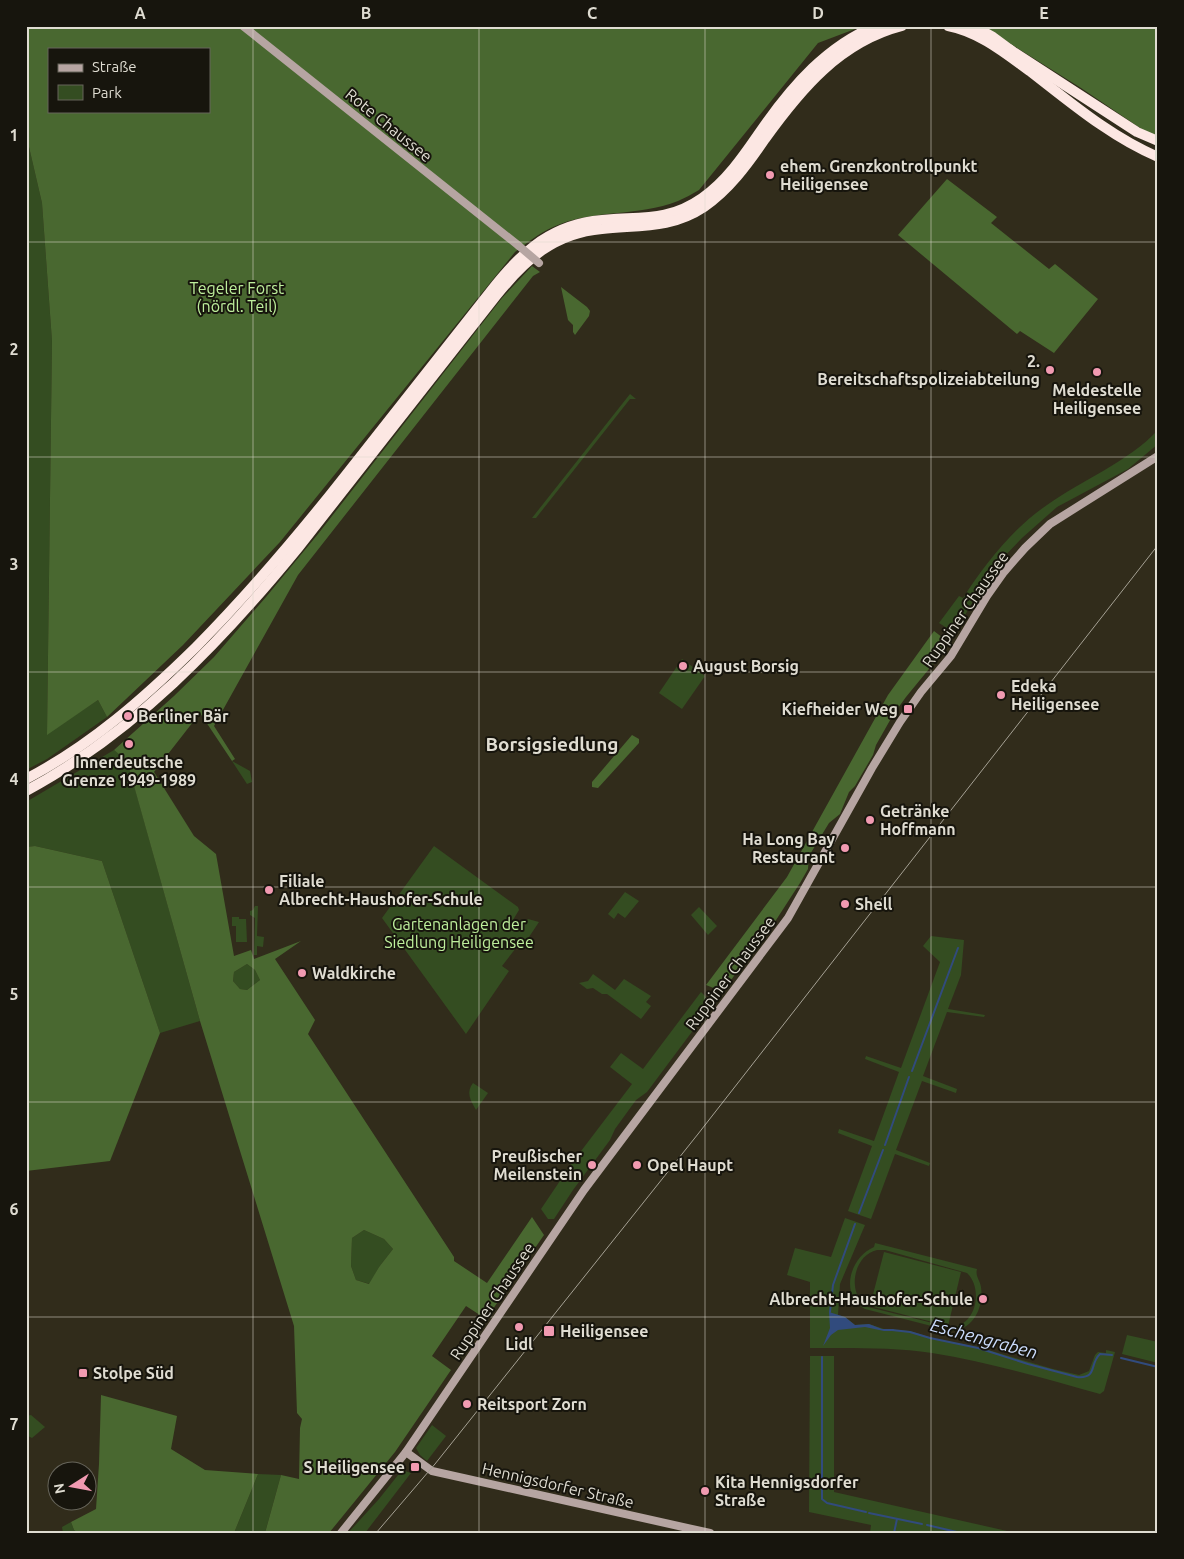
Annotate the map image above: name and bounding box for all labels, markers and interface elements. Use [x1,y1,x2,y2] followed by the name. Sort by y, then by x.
[134,4,146,22] text: A
[361,4,371,22] text: B
[587,4,597,22] text: C
[812,4,824,22] text: D
[1039,4,1049,22] text: E
[48,48,210,112] legend
[92,58,136,75] text: Straße
[92,84,122,101] text: Park
[342,85,436,165] street label: Rote Chaussee
[9,126,19,144] text: 1
[780,157,978,193] place label: ehem. Grenzkontrollpunkt Heiligensee
[764,169,776,181] marker: ehem. Grenzkontrollpunkt Heiligensee
[190,279,285,316] park label: Tegeler Forst (nördl. Teil)
[9,340,19,358] text: 2
[817,352,1040,388] place label: 2. Bereitschaftspolizeiabteilung
[1044,364,1056,376] marker: 2. Bereitschaftspolizeiabteilung
[1091,366,1103,378] marker: Meldestelle Heiligensee
[1052,381,1142,417] place label: Meldestelle Heiligensee
[918,548,1012,670] street label: Ruppiner Chaussee
[9,555,19,573] text: 3
[693,657,799,675] place label: August Borsig
[677,660,689,672] marker: August Borsig
[1011,677,1100,713] place label: Edeka Heiligensee
[995,689,1007,701] marker: Edeka Heiligensee
[781,700,898,718] place label: Kiefheider Weg
[902,703,914,715] marker: Kiefheider Weg
[138,707,229,725] place label: Berliner Bär
[122,710,134,722] marker: Berliner Bär
[485,733,619,755] district label: Borsigsiedlung
[123,738,135,750] marker: Innerdeutsche Grenze 1949-1989
[62,753,196,789] place label: Innerdeutsche Grenze 1949-1989
[9,770,19,788] text: 4
[880,802,956,838] place label: Getränke Hoffmann
[864,814,876,826] marker: Getränke Hoffmann
[742,830,835,866] place label: Ha Long Bay Restaurant
[839,842,851,854] marker: Ha Long Bay Restaurant
[279,872,483,908] place label: Filiale Albrecht-Haushofer-Schule
[263,884,275,896] marker: Filiale Albrecht-Haushofer-Schule
[855,895,893,913] place label: Shell
[839,898,851,910] marker: Shell
[682,913,778,1033] street label: Ruppiner Chaussee
[384,915,534,951] park label: Gartenanlagen der Siedlung Heiligensee
[312,964,396,982] place label: Waldkirche
[296,967,308,979] marker: Waldkirche
[9,985,19,1003] text: 5
[492,1147,582,1183] place label: Preußischer Meilenstein
[647,1156,733,1174] place label: Opel Haupt
[586,1159,598,1171] marker: Preußischer Meilenstein
[631,1159,643,1171] marker: Opel Haupt
[9,1200,19,1218] text: 6
[446,1239,538,1363] street label: Ruppiner Chaussee
[769,1290,973,1308] place label: Albrecht-Haushofer-Schule
[977,1293,989,1305] marker: Albrecht-Haushofer-Schule
[929,1314,1040,1362] water label: Eschengraben
[513,1321,525,1333] marker: Lidl
[560,1322,649,1340] place label: Heiligensee
[542,1324,556,1338] marker: Heiligensee
[505,1335,533,1353] place label: Lidl
[93,1364,174,1382] place label: Stolpe Süd
[77,1367,89,1379] marker: Stolpe Süd
[477,1395,587,1413] place label: Reitsport Zorn
[461,1398,473,1410] marker: Reitsport Zorn
[9,1415,19,1433] text: 7
[304,1458,405,1476] place label: S Heiligensee
[480,1459,636,1511] street label: Hennigsdorfer Straße
[409,1461,421,1473] marker: S Heiligensee
[48,1462,98,1512] north arrow
[715,1473,859,1509] place label: Kita Hennigsdorfer Straße
[50,1482,68,1495] text: N
[699,1485,711,1497] marker: Kita Hennigsdorfer Straße

